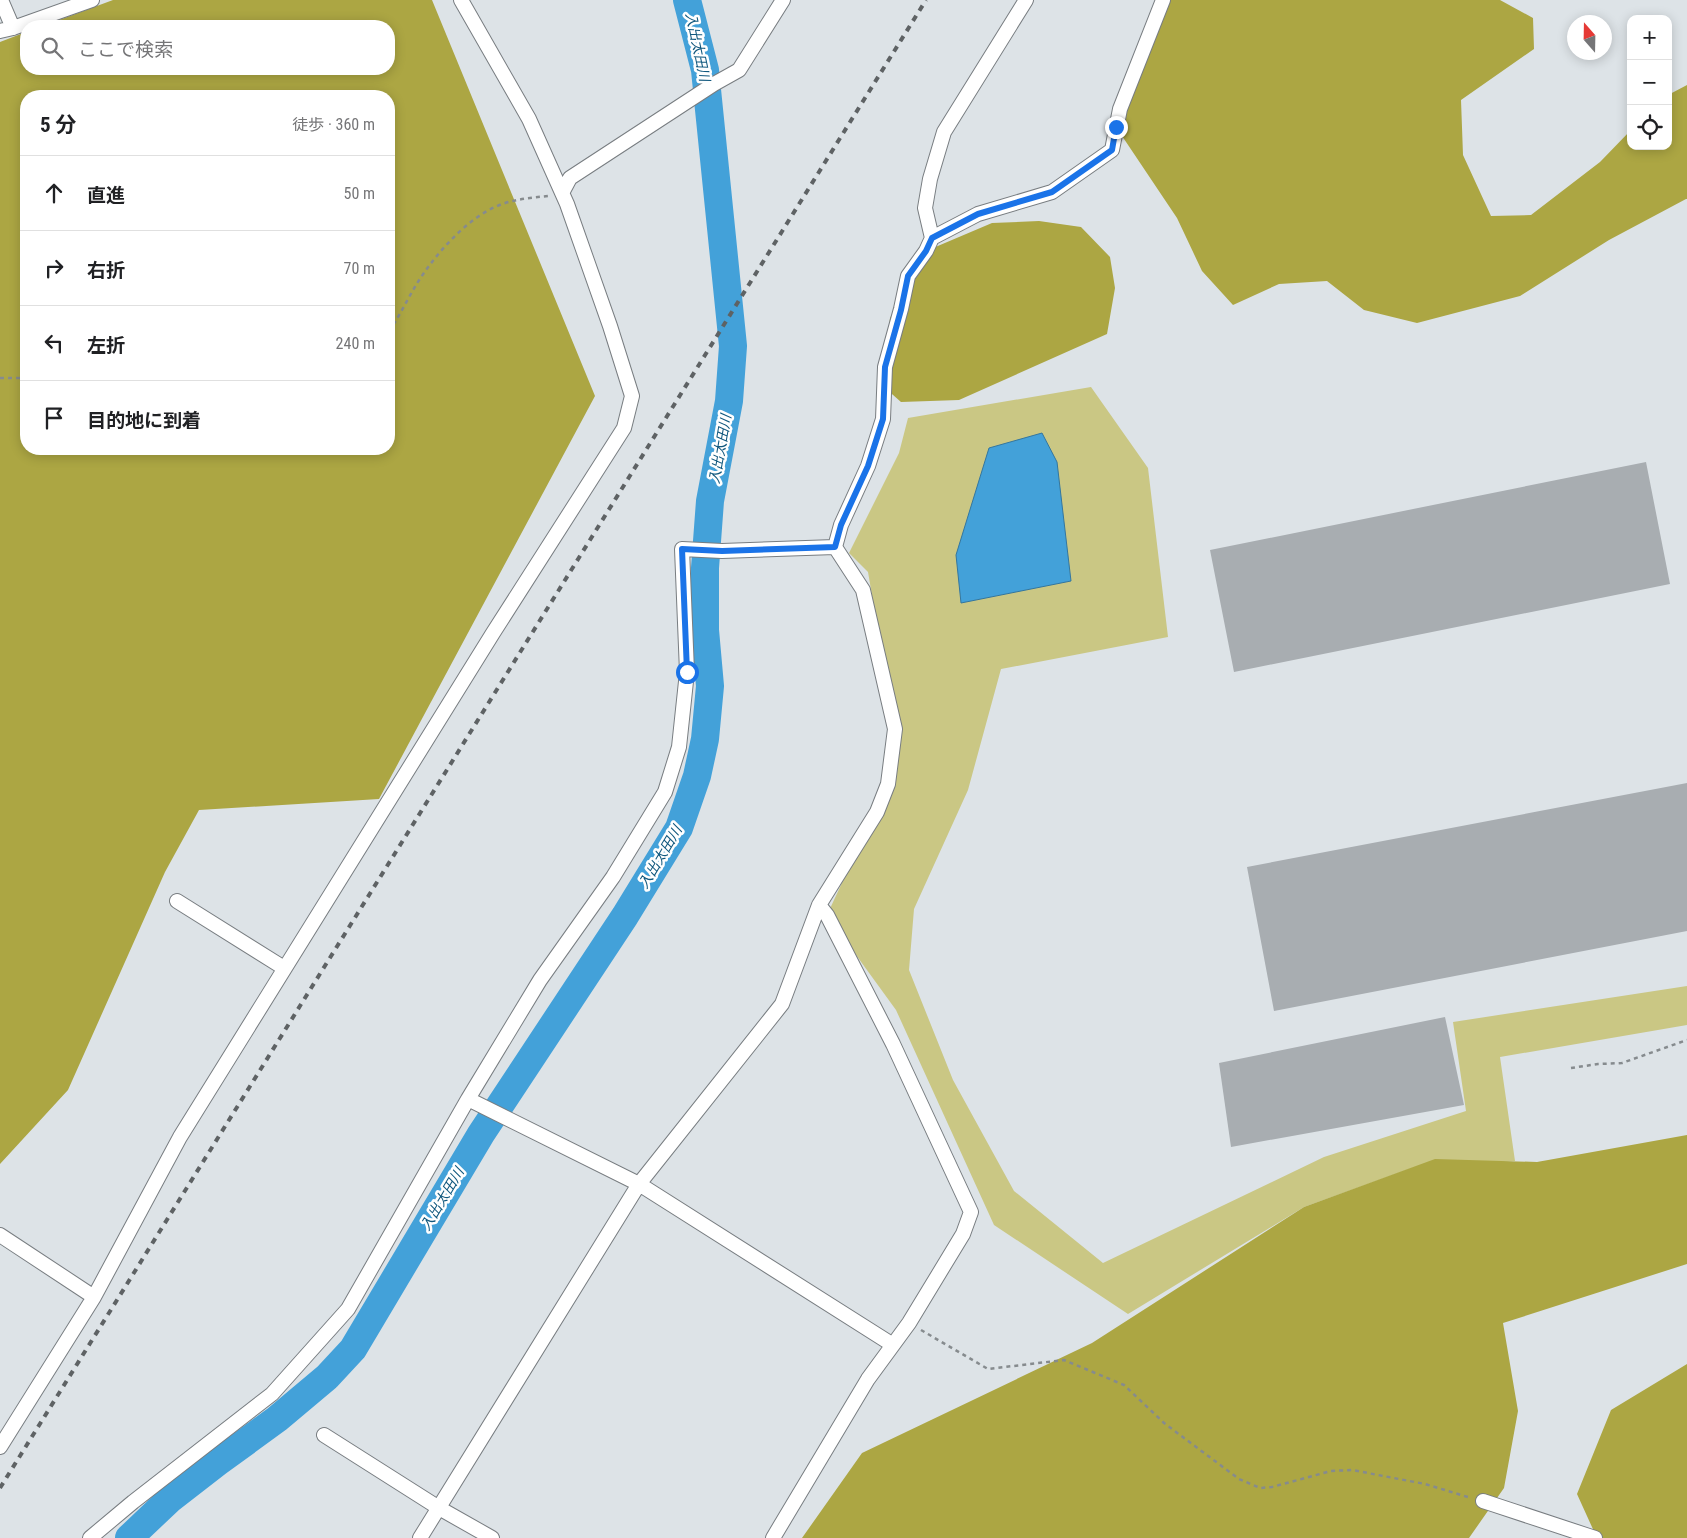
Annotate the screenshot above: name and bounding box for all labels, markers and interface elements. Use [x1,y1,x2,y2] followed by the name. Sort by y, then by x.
[683,11,714,85] water label: 入出太田川
[1567,15,1612,60] north arrow
[1627,15,1672,150] map controls
[1627,15,1672,60] button: +
[20,20,395,75] search box
[38,34,66,62] icon: search
[78,38,173,61] text: ここで検索
[1627,60,1672,105] button: −
[1627,105,1672,150] button: locate
[40,113,76,137] text: 5 分
[292,115,375,134] text: 徒歩 · 360 m
[1105,116,1128,139] route end
[40,179,68,207] icon: ahead
[87,184,125,207] text: 直進
[343,184,375,203] text: 50 m
[40,254,68,282] icon: right
[87,259,125,282] text: 右折
[343,259,375,278] text: 70 m
[40,329,68,357] icon: left
[87,334,125,357] text: 左折
[336,334,375,353] text: 240 m
[40,404,68,432] icon: arrive
[87,409,201,432] text: 目的地に到着
[706,411,734,485] water label: 入出太田川
[676,661,699,684] route start
[635,821,686,891] water label: 入出太田川
[417,1163,468,1233] water label: 入出太田川

